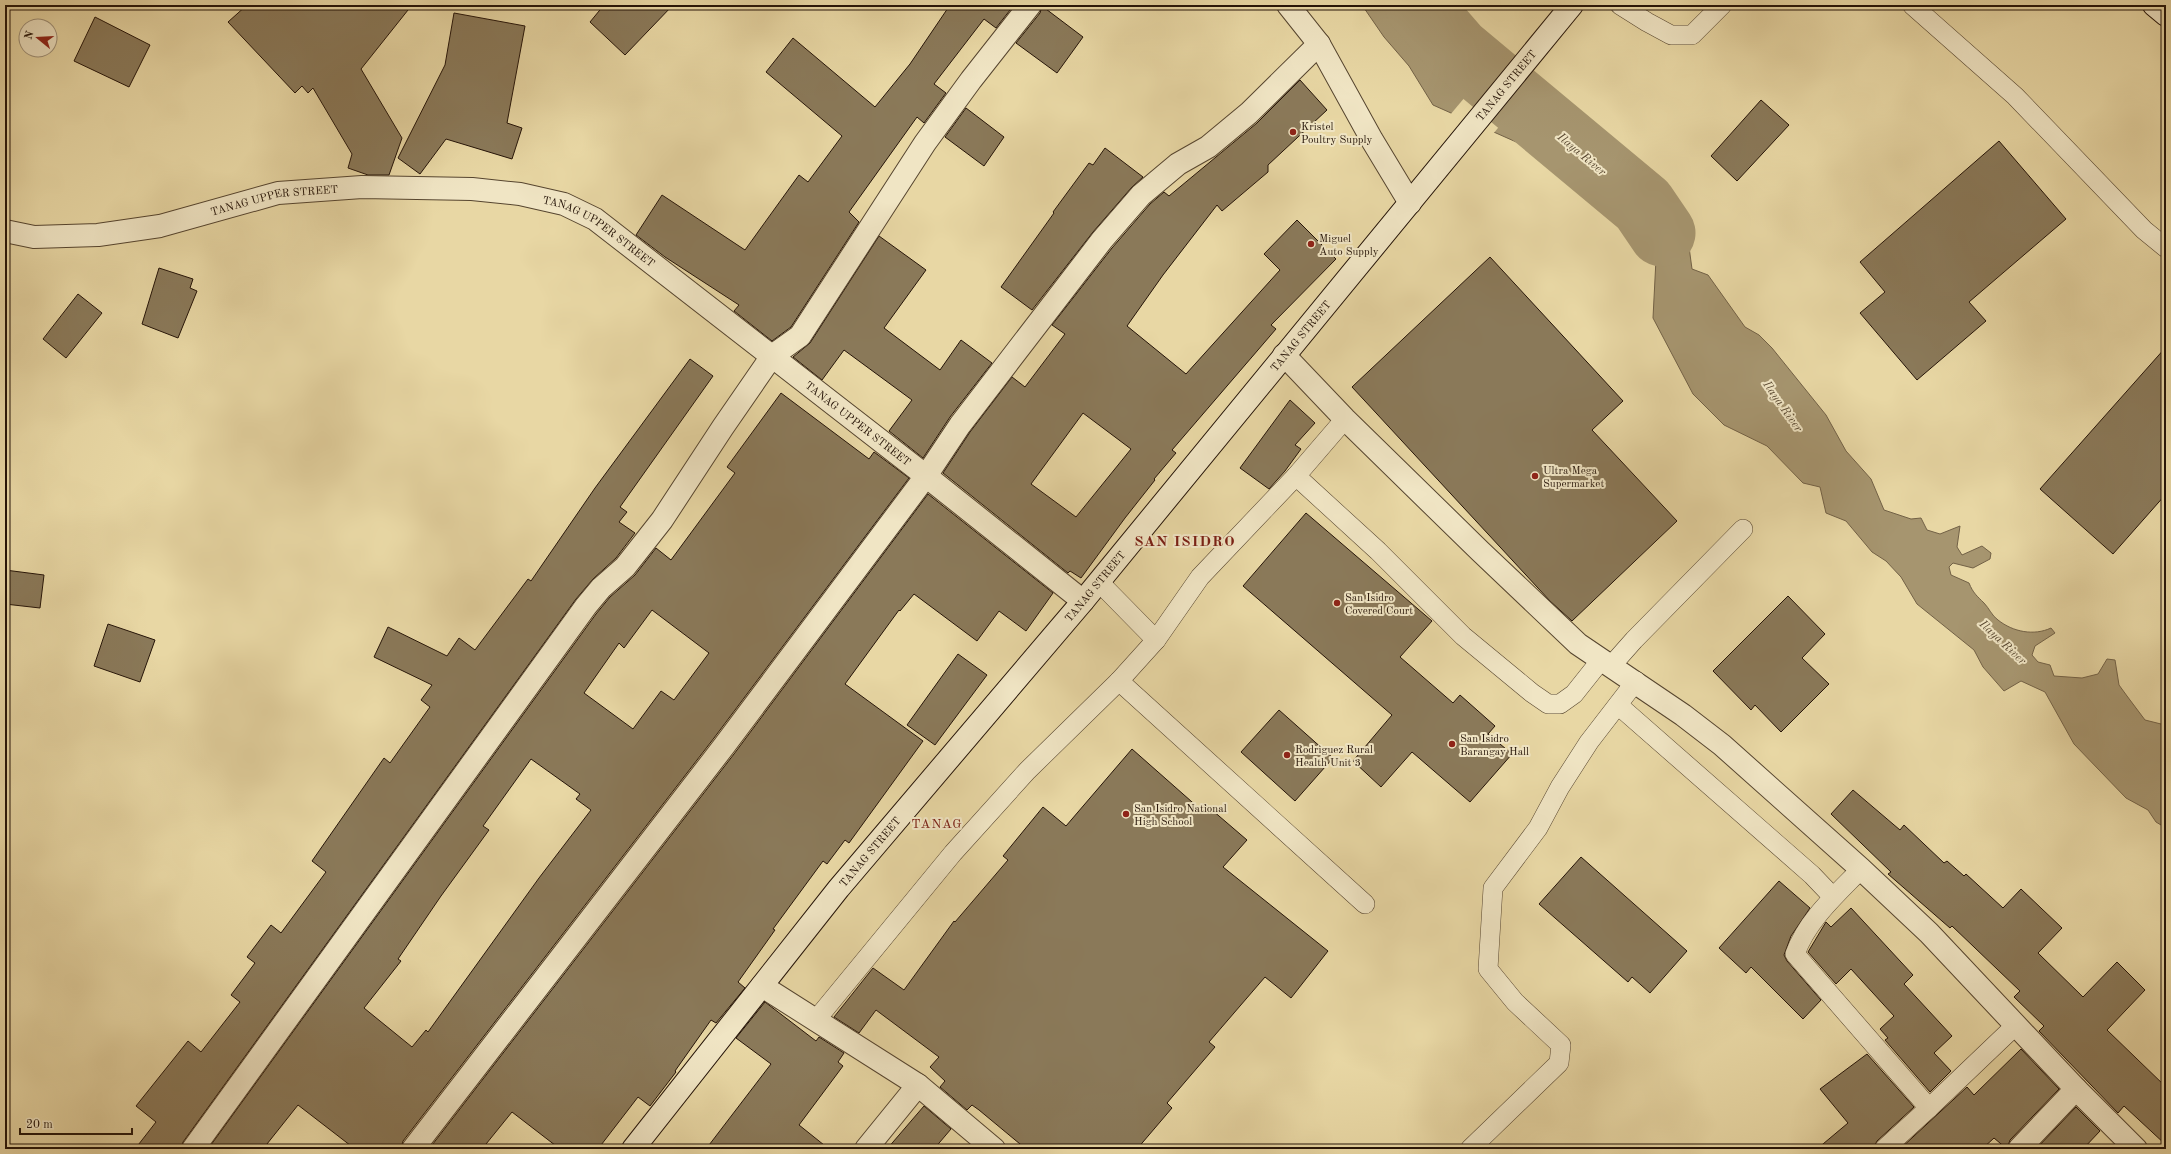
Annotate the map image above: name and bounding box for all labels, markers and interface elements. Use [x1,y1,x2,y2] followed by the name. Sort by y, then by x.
[18,18,58,58] north arrow
[23,29,37,41] text: N
[1475,49,1539,124] street label: TANAG STREET
[1301,122,1373,146] place label: Kristel Poultry Supply
[1288,127,1298,137] marker: Kristel Poultry Supply
[1554,131,1608,179] water label: Ilaya River
[210,185,339,219] street label: TANAG UPPER STREET
[541,195,656,270] street label: TANAG UPPER STREET
[1319,234,1379,258] place label: Miguel Auto Supply
[1306,239,1316,249] marker: Miguel Auto Supply
[1269,299,1334,374] street label: TANAG STREET
[1760,378,1805,435] water label: Ilaya River
[802,380,912,469] street label: TANAG UPPER STREET
[1543,466,1604,490] place label: Ultra Mega Supermarket
[1530,471,1540,481] marker: Ultra Mega Supermarket
[1134,535,1236,550] district label: SAN ISIDRO
[1064,550,1128,625] street label: TANAG STREET
[1345,593,1413,617] place label: San Isidro Covered Court
[1332,598,1342,608] marker: San Isidro Covered Court
[1976,618,2029,668] water label: Ilaya River
[1460,734,1529,758] place label: San Isidro Barangay Hall
[1447,739,1457,749] marker: San Isidro Barangay Hall
[1295,745,1373,769] place label: Rodriguez Rural Health Unit 3
[1282,750,1292,760] marker: Rodriguez Rural Health Unit 3
[1134,804,1227,828] place label: San Isidro National High School
[1121,809,1131,819] marker: San Isidro National High School
[838,816,904,890] street label: TANAG STREET
[911,818,963,831] district label: TANAG
[20,1110,132,1136] scale bar
[26,1119,53,1131] text: 20 m

